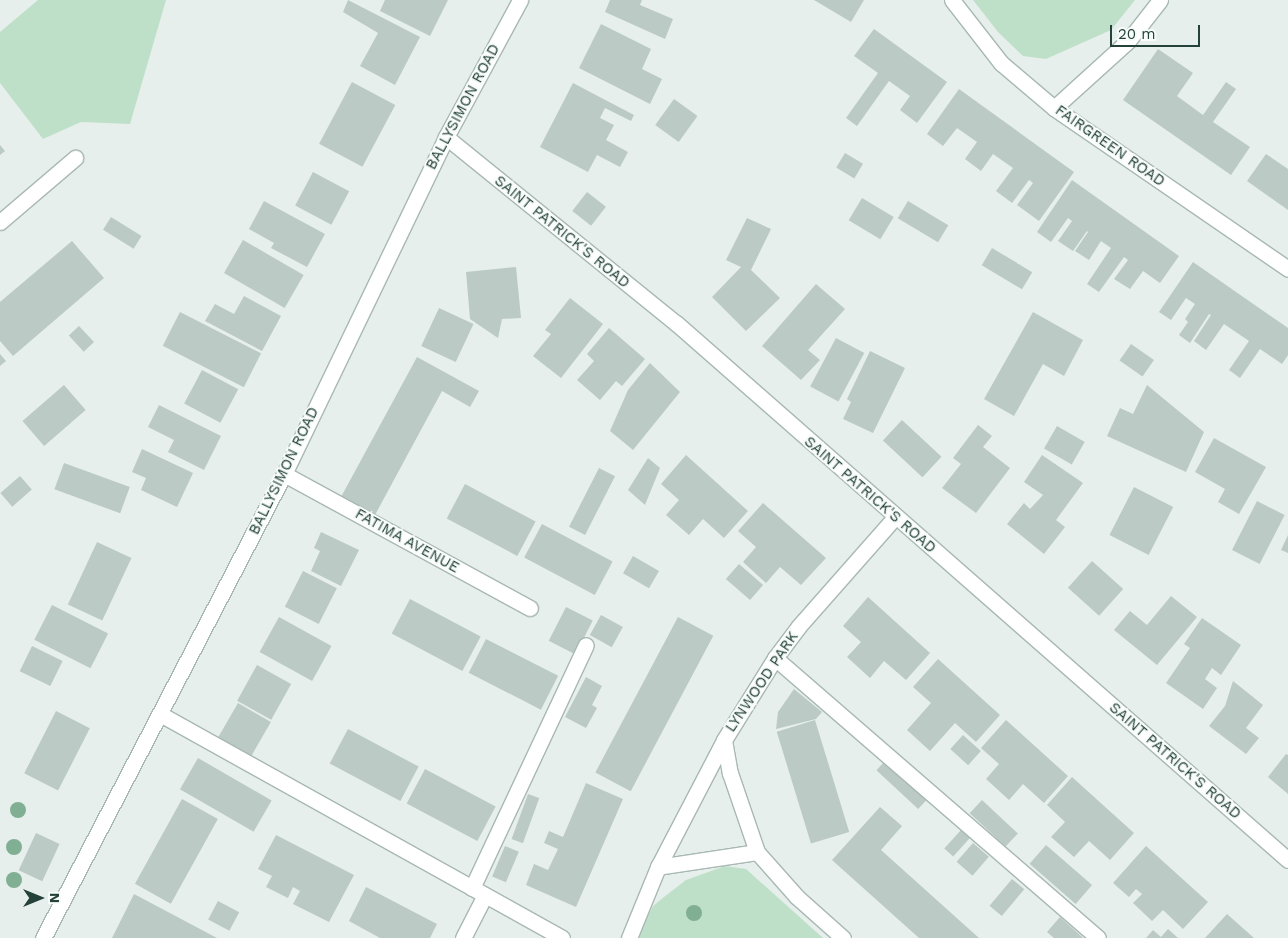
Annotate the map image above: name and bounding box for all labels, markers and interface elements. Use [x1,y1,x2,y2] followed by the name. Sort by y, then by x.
[1113,15,1203,47] scale bar
[1118,25,1156,43] text: 20 m
[422,41,504,173] street label: BALLYSIMON ROAD
[1052,101,1168,191] street label: FAIRGREEN ROAD
[491,172,633,292] street label: SAINT PATRICK'S ROAD
[245,404,323,538] street label: BALLYSIMON ROAD
[800,433,940,557] street label: SAINT PATRICK'S ROAD
[351,505,463,577] street label: FATIMA AVENUE
[722,628,802,736] street label: LYNWOOD PARK
[1105,699,1245,823] street label: SAINT PATRICK'S ROAD
[15,873,65,923] north arrow
[47,893,63,903] text: N

